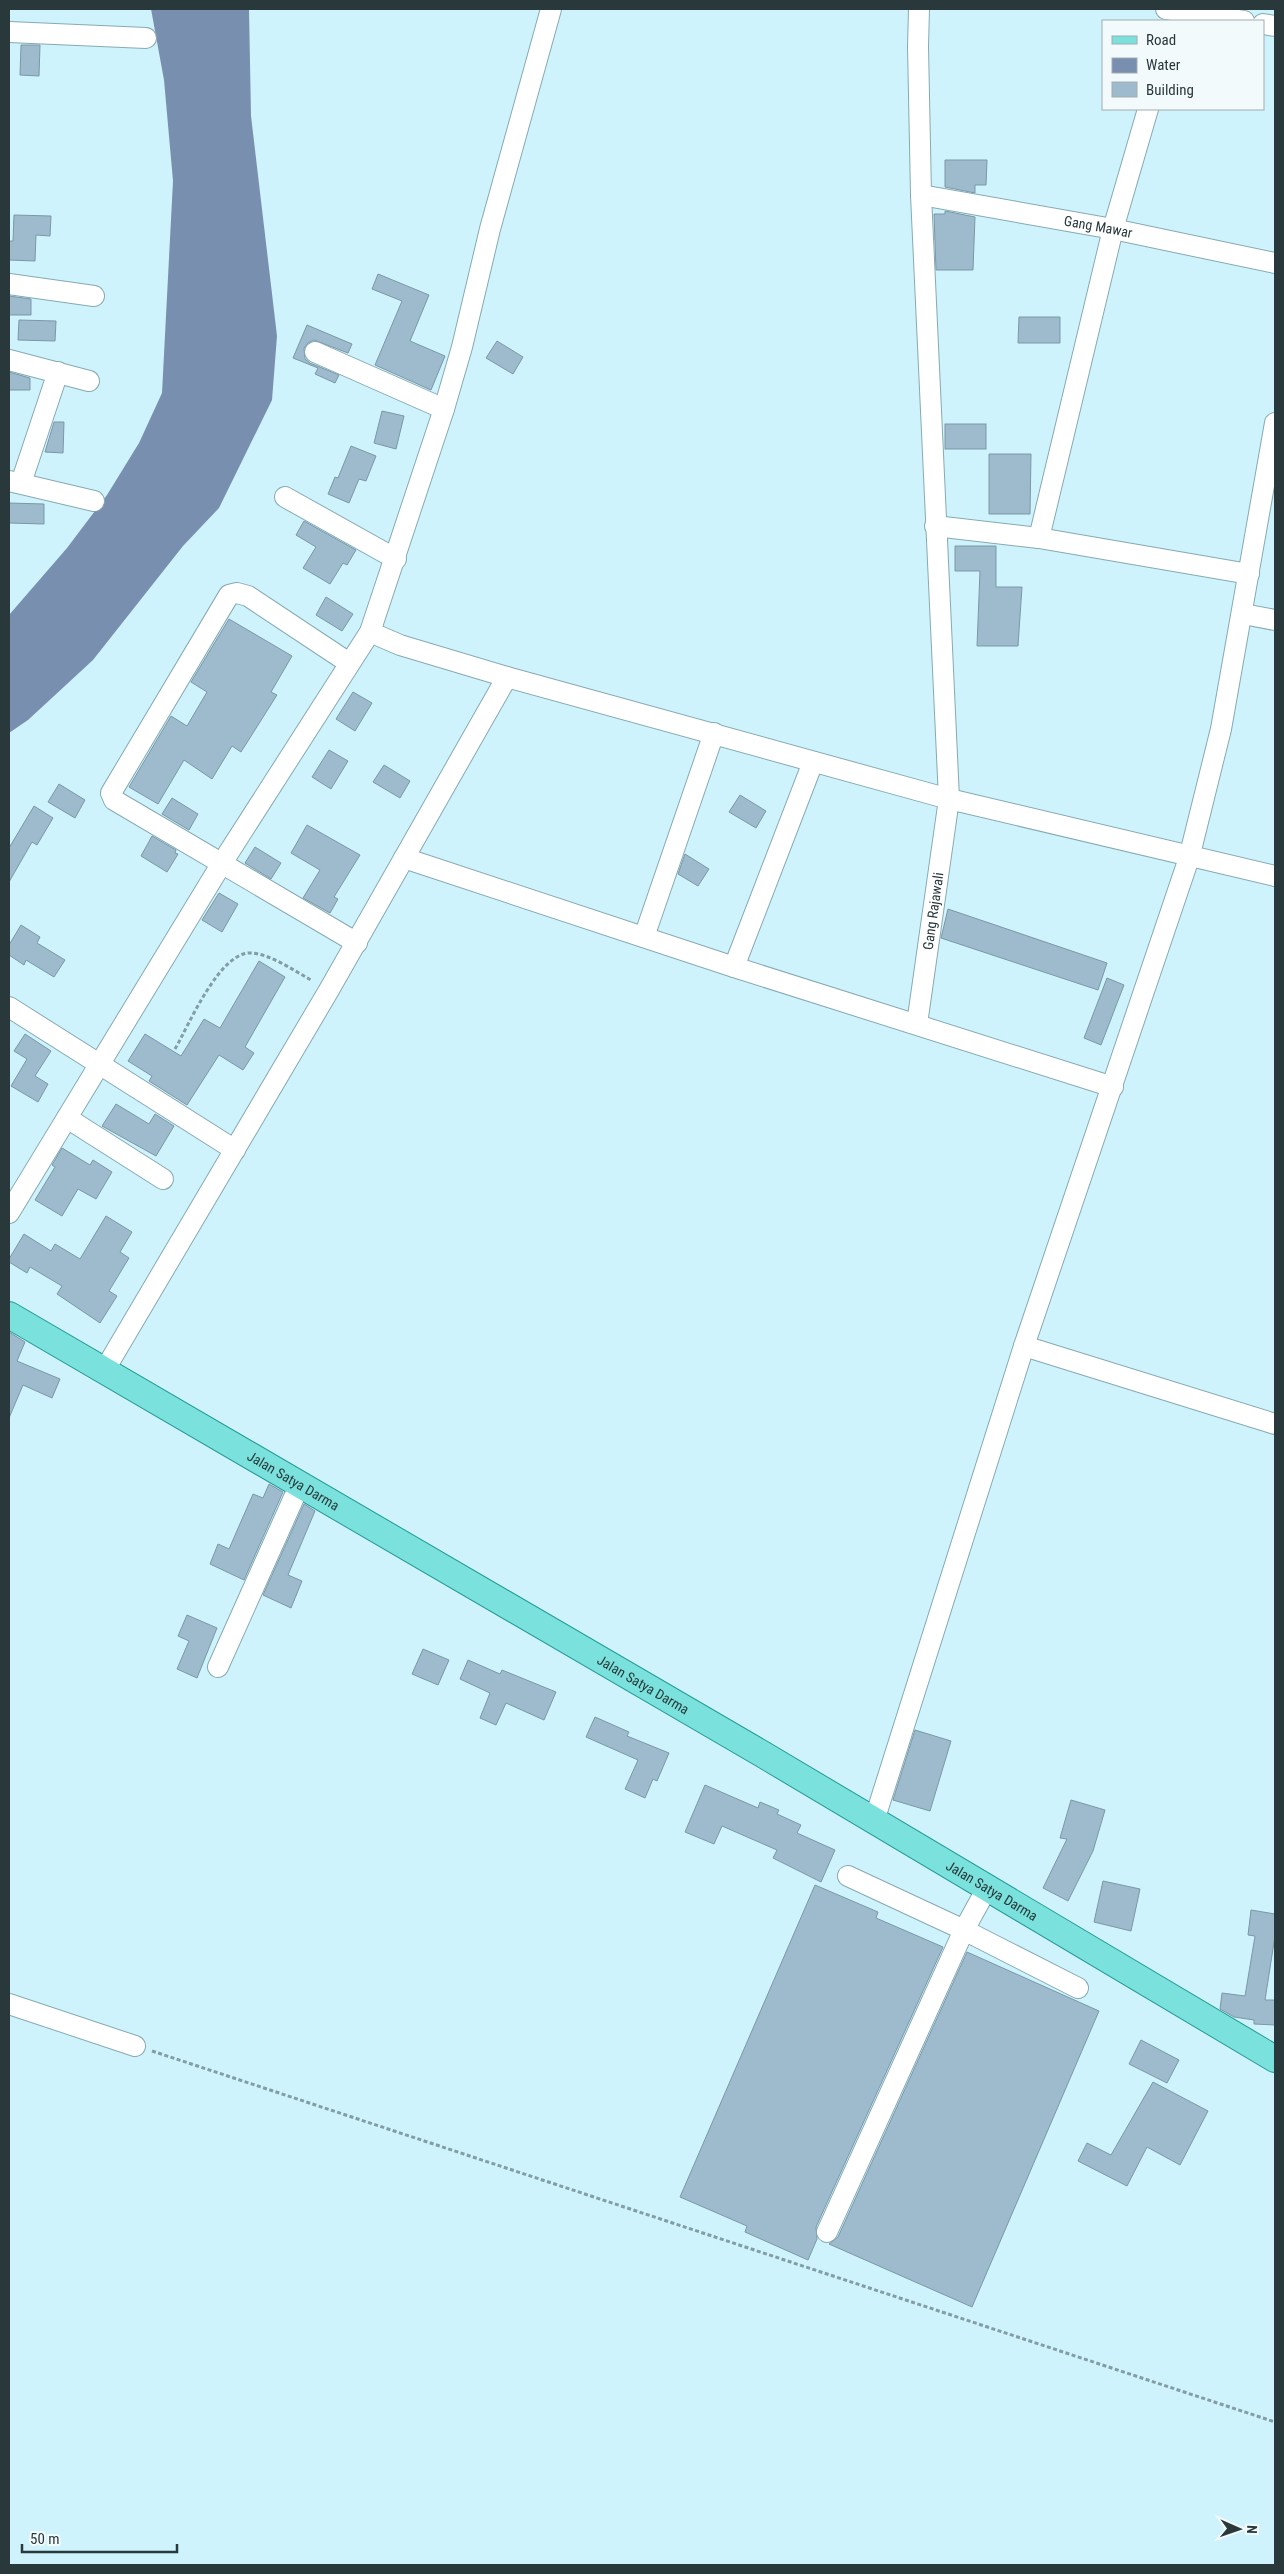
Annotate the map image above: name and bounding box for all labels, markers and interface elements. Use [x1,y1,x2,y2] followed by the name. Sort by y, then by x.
[1102,20,1264,110] legend
[1146,31,1176,49] text: Road
[1146,56,1181,74] text: Water
[1146,81,1194,99] text: Building
[1063,212,1134,241] street label: Gang Mawar
[920,871,946,951] street label: Gang Rajawali
[245,1448,342,1514] street label: Jalan Satya Darma
[594,1652,692,1718] street label: Jalan Satya Darma
[943,1857,1040,1924] street label: Jalan Satya Darma
[1214,2504,1264,2554] north arrow
[22,2522,178,2554] scale bar
[1244,2525,1260,2534] text: N
[30,2530,60,2548] text: 50 m

